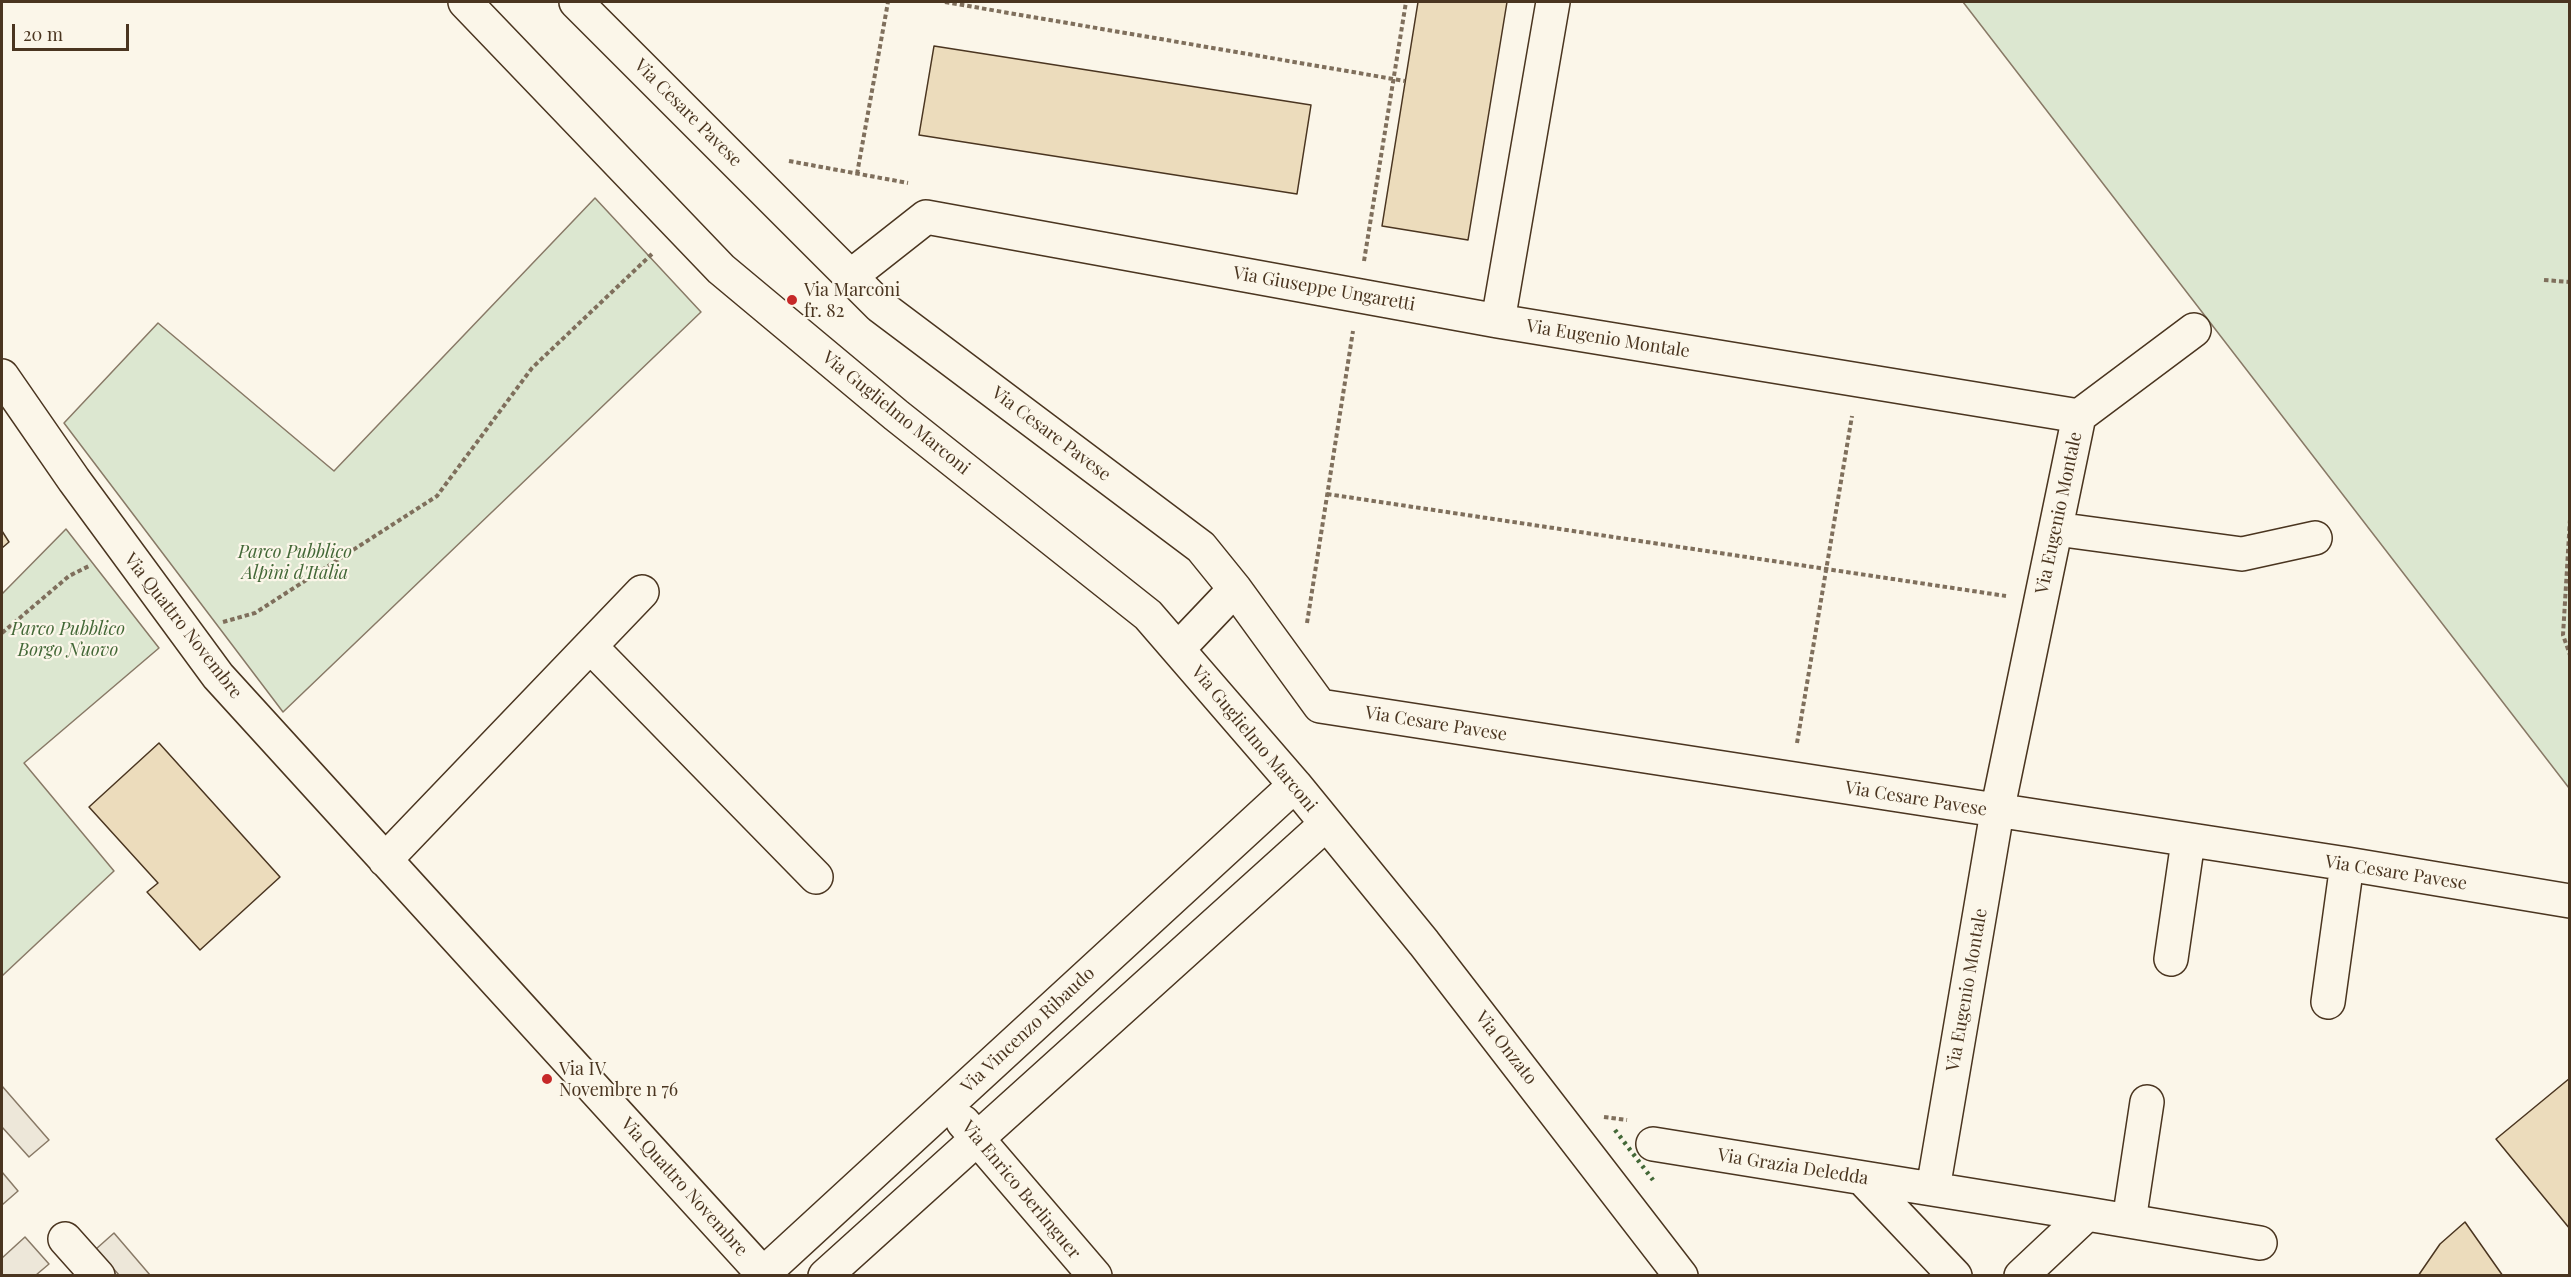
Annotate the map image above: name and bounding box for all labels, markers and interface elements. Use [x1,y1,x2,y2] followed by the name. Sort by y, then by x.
[15,12,132,50] scale bar
[23,22,63,46] text: 20 m
[630,55,746,171] street label: Via Cesare Pavese
[1231,262,1417,316] street label: Via Giuseppe Ungaretti
[804,279,900,322] place label: Via Marconi fr. 82
[785,293,799,307] marker: Via Marconi fr. 82
[1525,315,1691,363] street label: Via Eugenio Montale
[818,347,974,479] street label: Via Guglielmo Marconi
[987,382,1115,486] street label: Via Cesare Pavese
[2031,430,2087,596] street label: Via Eugenio Montale
[238,541,352,584] park label: Parco Pubblico Alpini d'Italia
[119,549,247,703] street label: Via Quattro Novembre
[11,618,125,660] park label: Parco Pubblico Borgo Nuovo
[1187,662,1321,816] street label: Via Guglielmo Marconi
[1363,702,1509,746] street label: Via Cesare Pavese
[1843,777,1989,821] street label: Via Cesare Pavese
[2323,851,2469,895] street label: Via Cesare Pavese
[1942,907,1992,1073] street label: Via Eugenio Montale
[957,963,1099,1097] street label: Via Vincenzo Ribaudo
[1471,1007,1541,1089] street label: Via Onzato
[559,1058,678,1100] place label: Via IV Novembre n 76
[540,1072,554,1086] marker: Via IV Novembre n 76
[616,1113,752,1261] street label: Via Quattro Novembre
[957,1117,1085,1263] street label: Via Enrico Berlinguer
[1716,1144,1870,1190] street label: Via Grazia Deledda

